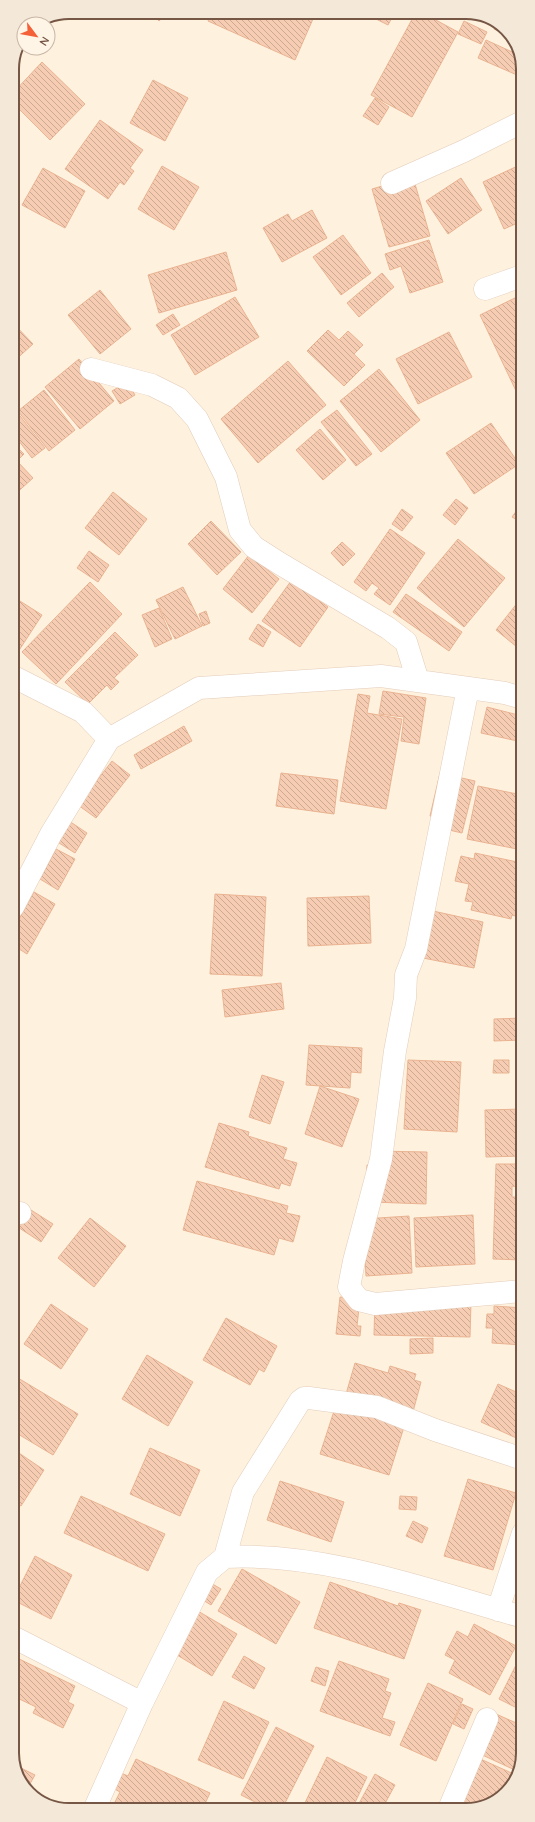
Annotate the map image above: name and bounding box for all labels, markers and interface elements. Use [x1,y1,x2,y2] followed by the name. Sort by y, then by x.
[16,16,56,56] north arrow
[36,34,53,48] text: N

